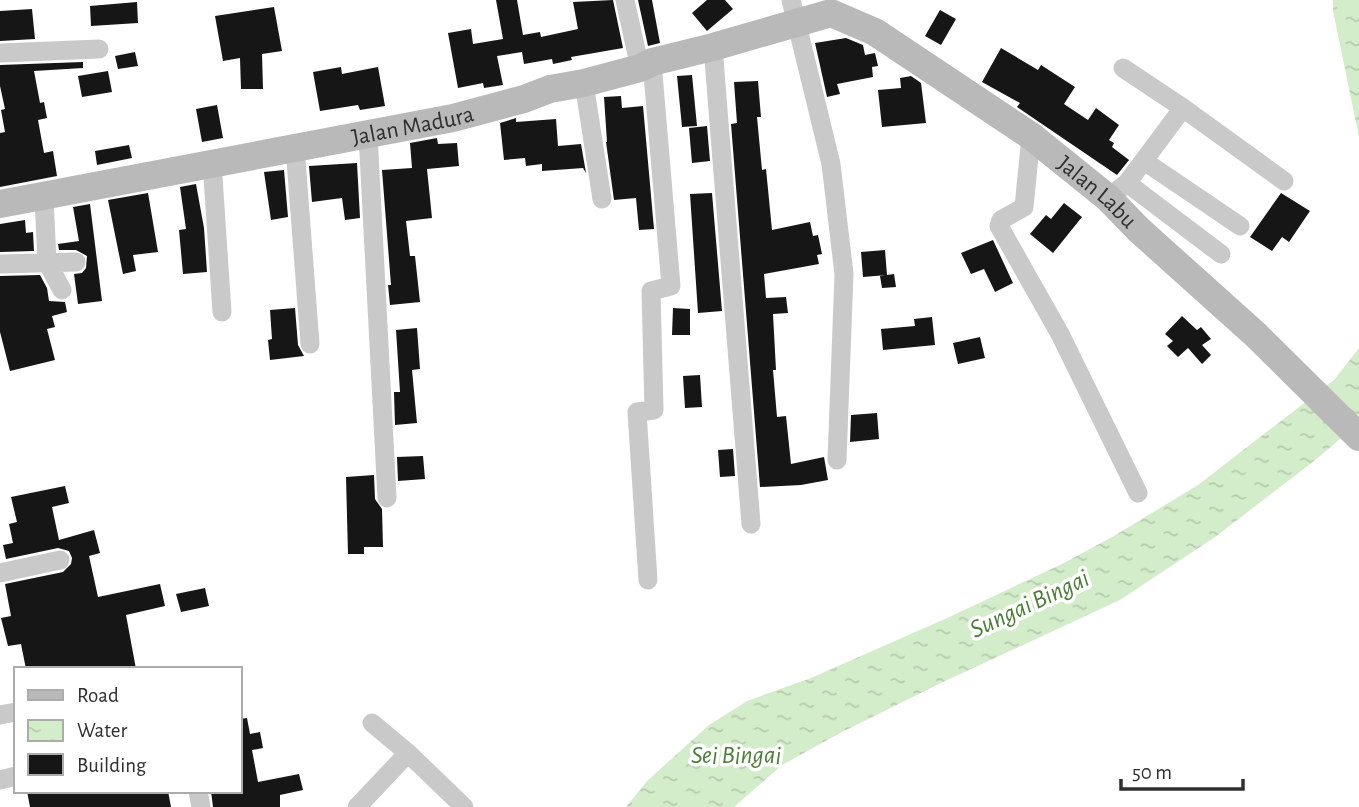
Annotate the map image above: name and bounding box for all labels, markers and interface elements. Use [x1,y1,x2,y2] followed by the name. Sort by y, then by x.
[350,102,477,150] street label: Jalan Madura
[1053,151,1141,233] street label: Jalan Labu
[966,565,1093,643] water label: Sungai Bingai
[14,667,242,793] legend
[77,685,119,706] text: Road
[77,720,127,741] text: Water
[691,742,781,768] water label: Sei Bingai
[1121,748,1244,792] scale bar
[77,755,147,776] text: Building
[1132,762,1172,783] text: 50 m

